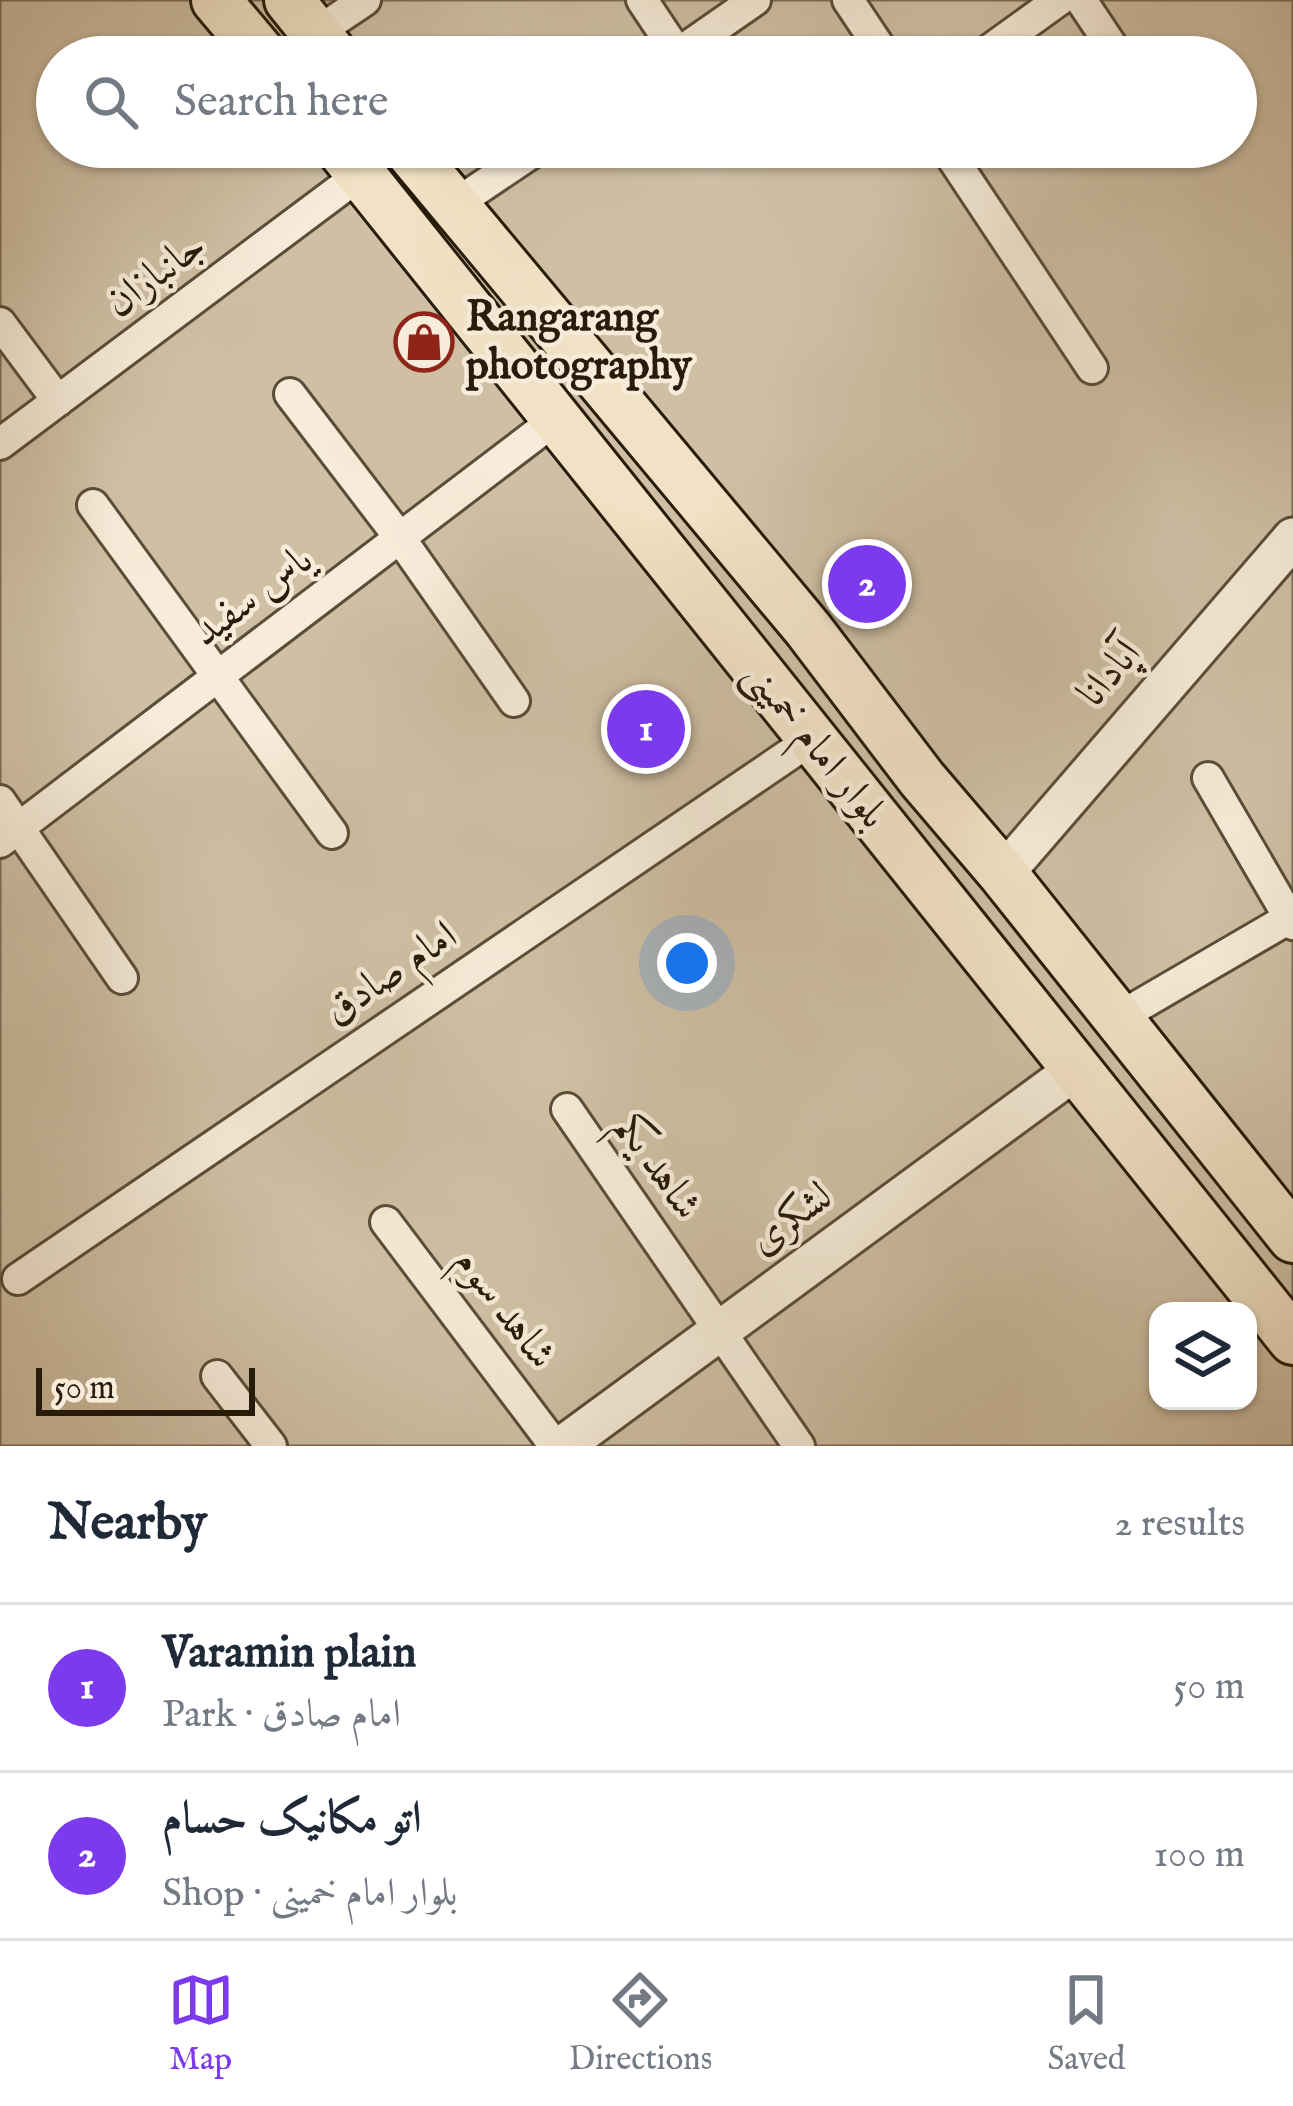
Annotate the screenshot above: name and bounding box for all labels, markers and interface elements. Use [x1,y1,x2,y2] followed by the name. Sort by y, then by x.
[36,36,1257,168] search box
[78,69,144,135] icon: search
[174,74,388,131] text: Search here
[95,220,217,330] street label: جانبازان
[465,292,693,393] place label: Rangarang photography
[393,311,455,373] shop icon: Rangarang photography
[182,533,326,660] street label: یاس سفید
[828,539,906,629] pin: 2
[1066,626,1157,719] street label: آپادانا
[725,650,899,844] street label: بلوار امام خمینی
[607,684,685,774] pin: 1
[314,910,472,1044] street label: امام صادق
[657,933,717,993] your location
[593,1103,713,1236] street label: شاهد یکم
[739,1171,843,1267] street label: لشکری
[435,1238,567,1385] street label: شاهد سوم
[1149,1302,1257,1410] map controls
[1149,1302,1257,1410] button: layers
[36,1362,255,1415] scale bar
[54,1368,115,1410] text: 50 m
[48,1492,207,1557] text: Nearby
[1114,1500,1245,1549] text: 2 results
[162,1625,417,1682] text: Varamin plain
[80,1663,94,1712] text: 1
[1173,1663,1245,1712] text: 50 m
[162,1691,401,1740] text: Park · امام صادق
[162,1791,422,1848] text: اتو مکانیک حسام
[78,1831,96,1880] text: 2
[1154,1831,1245,1880] text: 100 m
[162,1870,458,1919] text: Shop · بلوار امام خمینی
[168,1967,234,2081] tab: Map
[569,1967,712,2081] tab: Directions
[1047,1967,1125,2081] tab: Saved

